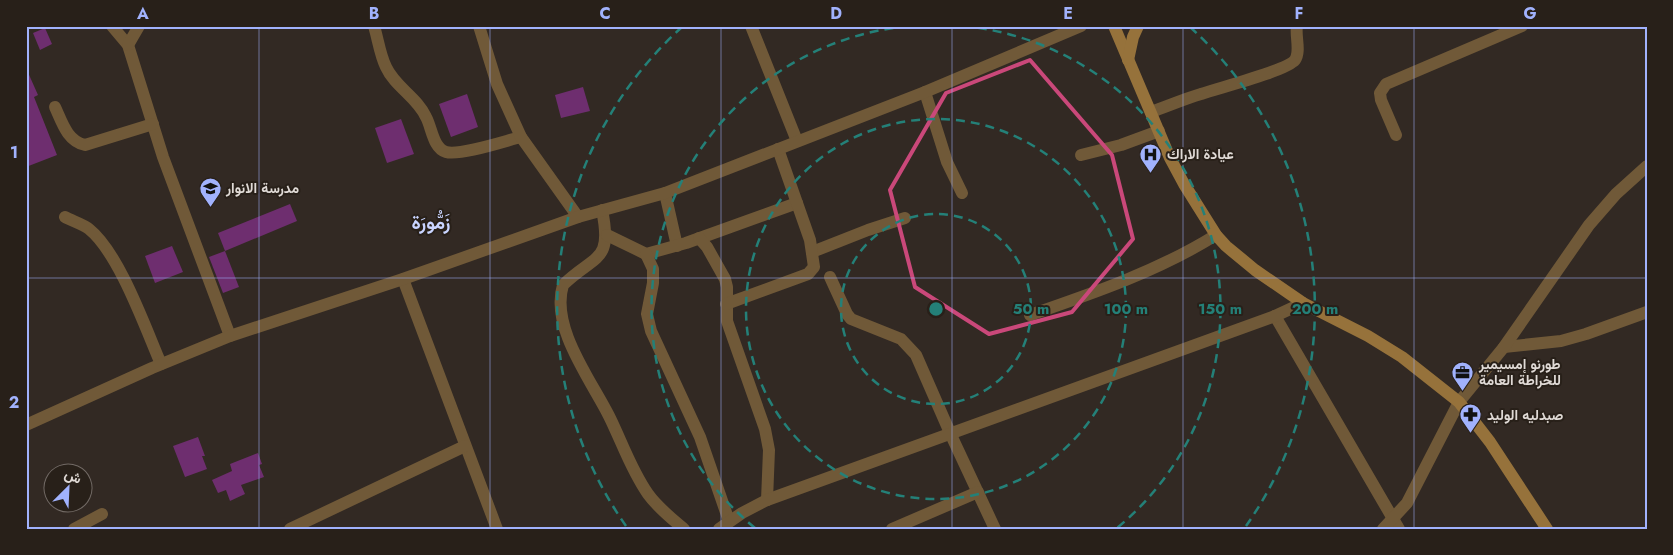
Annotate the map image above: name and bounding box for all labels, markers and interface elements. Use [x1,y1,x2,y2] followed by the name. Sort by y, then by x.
[136,2,149,25] text: A
[369,2,379,25] text: B
[599,2,611,25] text: C
[830,2,842,25] text: D
[1063,2,1073,25] text: E
[1295,2,1303,25] text: F
[1523,2,1537,25] text: G
[10,141,18,164] text: 1
[1139,142,1163,173] hospital icon: عيادة الاراك
[1167,144,1234,164] place label: عيادة الاراك
[198,176,222,207] school or university icon: مدرسة الانوار
[225,178,299,198] place label: مدرسة الانوار
[412,209,451,236] district label: زَمُّورَة
[1013,298,1049,320] text: 50 m
[1104,298,1148,320] text: 100 m
[1198,298,1242,320] text: 150 m
[1292,298,1338,320] text: 200 m
[927,300,945,318] centre of rings
[1478,354,1561,390] place label: طورنو إمسيمير للخراطة العامة
[1451,360,1475,391] office icon: طورنو إمسيمير للخراطة العامة
[9,391,19,414] text: 2
[1459,403,1483,434] pharmacy icon: صبدليه الوليد
[1487,405,1563,425] place label: صبدليه الوليد
[42,462,92,512] north arrow
[62,464,85,489] text: ش

